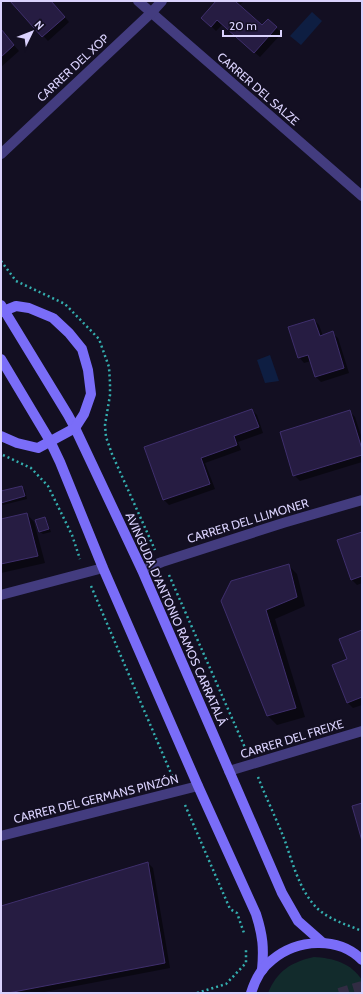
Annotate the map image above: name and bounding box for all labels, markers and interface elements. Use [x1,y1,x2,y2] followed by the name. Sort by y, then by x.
[12,12,52,52] north arrow
[223,12,281,38] scale bar
[32,18,47,33] text: N
[229,18,257,33] text: 20 m
[34,30,112,105] street label: CARRER DEL XOP
[214,49,303,128] street label: CARRER DEL SALZE
[185,495,311,546] street label: CARRER DEL LLIMONER
[122,510,231,728] street label: AVINGUDA D'ANTONIO RAMOS CARRATALÁ
[239,716,345,761] street label: CARRER DEL FREIXE
[12,771,180,826] street label: CARRER DEL GERMANS PINZÓN

